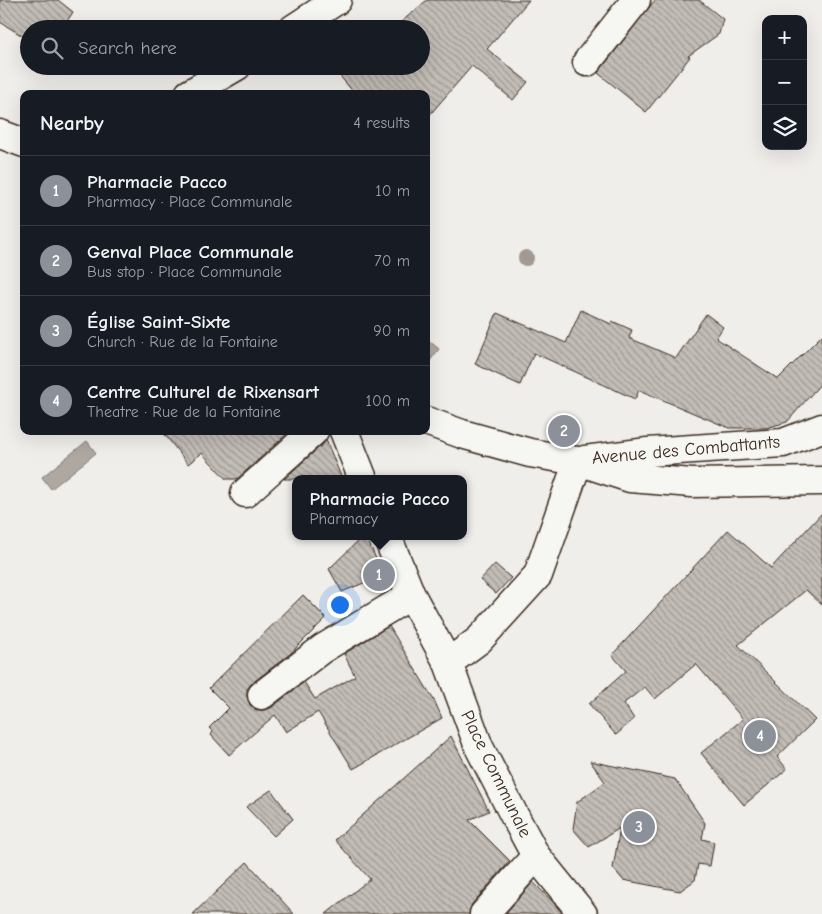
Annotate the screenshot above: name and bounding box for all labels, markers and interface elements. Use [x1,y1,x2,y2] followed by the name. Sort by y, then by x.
[762,15,807,150] map controls
[762,15,807,60] button: +
[20,20,430,75] search box
[38,34,66,62] icon: search
[78,37,177,59] text: Search here
[762,60,807,105] button: −
[762,105,807,150] button: layers
[40,111,104,135] text: Nearby
[353,114,410,132] text: 4 results
[87,171,227,193] text: Pharmacie Pacco
[53,182,59,200] text: 1
[375,182,410,200] text: 10 m
[87,193,292,211] text: Pharmacy · Place Communale
[87,241,294,263] text: Genval Place Communale
[52,252,60,270] text: 2
[374,252,410,270] text: 70 m
[87,263,282,281] text: Bus stop · Place Communale
[87,311,230,333] text: Église Saint-Sixte
[52,322,60,340] text: 3
[373,322,410,340] text: 90 m
[87,333,278,351] text: Church · Rue de la Fontaine
[87,381,319,403] text: Centre Culturel de Rixensart
[52,392,60,410] text: 4
[366,392,410,410] text: 100 m
[87,403,281,421] text: Theatre · Rue de la Fontaine
[548,412,580,450] pin: 2
[591,431,781,469] street label: Avenue des Combattants
[292,475,467,540] popup
[309,488,450,510] text: Pharmacie Pacco
[309,510,378,528] text: Pharmacy
[363,556,395,594] pin: 1
[327,592,353,618] your location
[456,707,536,841] street label: Place Communale
[744,717,776,755] pin: 4
[623,808,655,846] pin: 3

